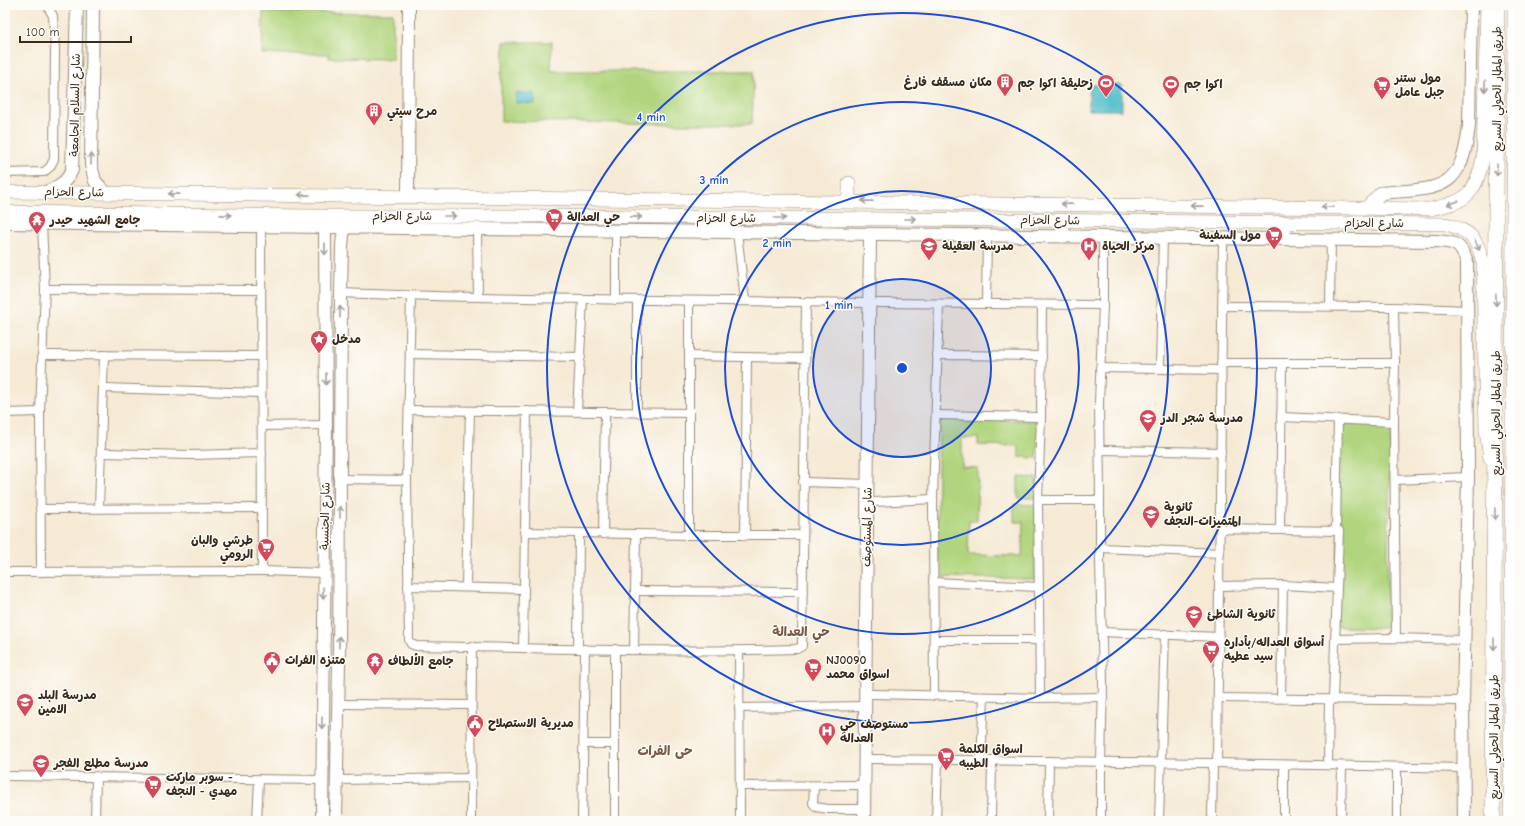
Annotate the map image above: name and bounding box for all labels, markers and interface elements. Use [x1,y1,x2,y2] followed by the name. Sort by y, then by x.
[20,18,131,44] scale bar
[26,25,59,39] text: 100 m
[1490,26,1508,152] street label: طريق المطار الحولي السريع
[67,53,85,157] street label: شارع السلام الجامعة
[1394,71,1445,99] place label: مول ستنر جبل عامل
[995,72,1015,97] building icon: مكان مسقف فارغ
[1096,73,1116,98] sports icon: زحليقة اكوا جم
[1161,74,1181,99] sports icon: اكوا جم
[904,75,992,90] place label: مكان مسقف فارغ
[1372,75,1392,100] supermarket icon: مول ستنر جبل عامل
[1018,76,1093,92] place label: زحليقة اكوا جم
[1184,77,1222,93] place label: اكوا جم
[1481,79,1489,92] one-way arrow
[364,101,384,126] building icon: مرح سيتي
[387,104,437,122] place label: مرح سيتي
[637,110,665,124] text: 4 min
[87,153,95,166] one-way arrow
[1493,163,1501,176] one-way arrow
[699,173,729,187] text: 3 min
[44,184,104,202] street label: شارع الحزام
[168,190,181,198] one-way arrow
[298,191,311,199] one-way arrow
[861,197,874,205] one-way arrow
[1061,200,1074,208] one-way arrow
[1448,200,1460,208] one-way arrow
[1191,202,1204,210] one-way arrow
[1321,203,1334,211] one-way arrow
[544,207,564,232] supermarket icon: حي العدالة
[372,209,432,225] street label: شارع الحزام
[27,210,47,235] temple icon: جامع الشهيد حيدر
[567,210,620,228] place label: حي العدالة
[219,211,232,219] one-way arrow
[696,211,756,227] street label: شارع الحزام
[443,212,456,220] one-way arrow
[1020,212,1080,230] street label: شارع الحزام
[49,213,140,229] place label: جامع الشهيد حيدر
[629,213,642,221] one-way arrow
[773,214,786,222] one-way arrow
[903,215,916,223] one-way arrow
[1344,216,1404,232] street label: شارع الحزام
[1264,225,1284,250] supermarket icon: مول السفينة
[1199,228,1261,243] place label: مول السفينة
[762,236,792,250] text: 2 min
[919,236,939,261] school or university icon: مدرسة العقيلة
[1079,236,1099,261] hospital icon: مركز الحياة
[942,239,1014,253] place label: مدرسة العقيلة
[1102,239,1155,253] place label: مركز الحياة
[1474,239,1481,251] one-way arrow
[322,242,329,255] one-way arrow
[1492,293,1500,306] one-way arrow
[825,298,853,312] text: 1 min
[336,306,344,319] one-way arrow
[309,329,329,354] place icon: مدخل
[332,332,361,346] place label: مدخل
[1489,350,1507,476] street label: طريق المطار الحولي السريع
[895,361,909,375] centre of rings
[322,372,330,385] one-way arrow
[1138,408,1158,433] school or university icon: مدرسة شجر الدر
[1160,411,1243,425] place label: مدرسة شجر الدر
[317,482,335,550] street label: شارع الجنسية
[859,487,877,567] street label: شارع المستوصف
[1164,500,1241,528] place label: ثانوية المتميزات-النجف
[1141,504,1161,529] school or university icon: ثانوية المتميزات-النجف
[336,506,344,519] one-way arrow
[1492,507,1499,520] one-way arrow
[191,533,253,565] place label: طرشي والبان الرومي
[256,537,276,562] supermarket icon: طرشي والبان الرومي
[319,586,327,599] one-way arrow
[1184,604,1204,629] school or university icon: ثانوية الشاطئ
[1207,607,1276,622] place label: ثانوية الشاطئ
[772,624,830,644] district label: حي العدالة
[1224,634,1325,663] place label: أسواق العداله/بأداره سيد عطيه
[335,636,343,649] one-way arrow
[1490,637,1498,650] one-way arrow
[1201,639,1221,664] supermarket icon: أسواق العداله/بأداره سيد عطيه
[262,650,282,675] public building icon: متنزه الفرات
[365,651,385,676] temple icon: جامع الألطاف
[388,652,454,670] place label: جامع الألطاف
[285,653,346,667] place label: متنزه الفرات
[826,653,889,682] place label: NJ0090 اسواق محمد
[803,657,823,682] supermarket icon: NJ0090 اسواق محمد
[1487,674,1505,800] street label: طريق المطار الحولي السريع
[38,688,97,716] place label: مدرسة البلد الامين
[15,692,35,717] school or university icon: مدرسة البلد الامين
[465,713,485,738] public building icon: مديرية الاستصلاح
[318,716,326,729] one-way arrow
[488,716,574,731] place label: مديرية الاستصلاح
[840,717,909,745] place label: مستوصف حي العداله
[817,721,837,746] hospital icon: مستوصف حي العداله
[959,742,1023,770] place label: اسواق الكلمة الطيبه
[637,743,693,759] district label: حی الفرات
[936,746,956,771] supermarket icon: اسواق الكلمة الطيبه
[31,753,51,778] school or university icon: مدرسة مطلع الفجر
[53,756,148,772] place label: مدرسة مطلع الفجر
[166,770,237,800] place label: سوبر ماركت - مهدي - النجف
[143,774,163,799] supermarket icon: سوبر ماركت - مهدي - النجف

